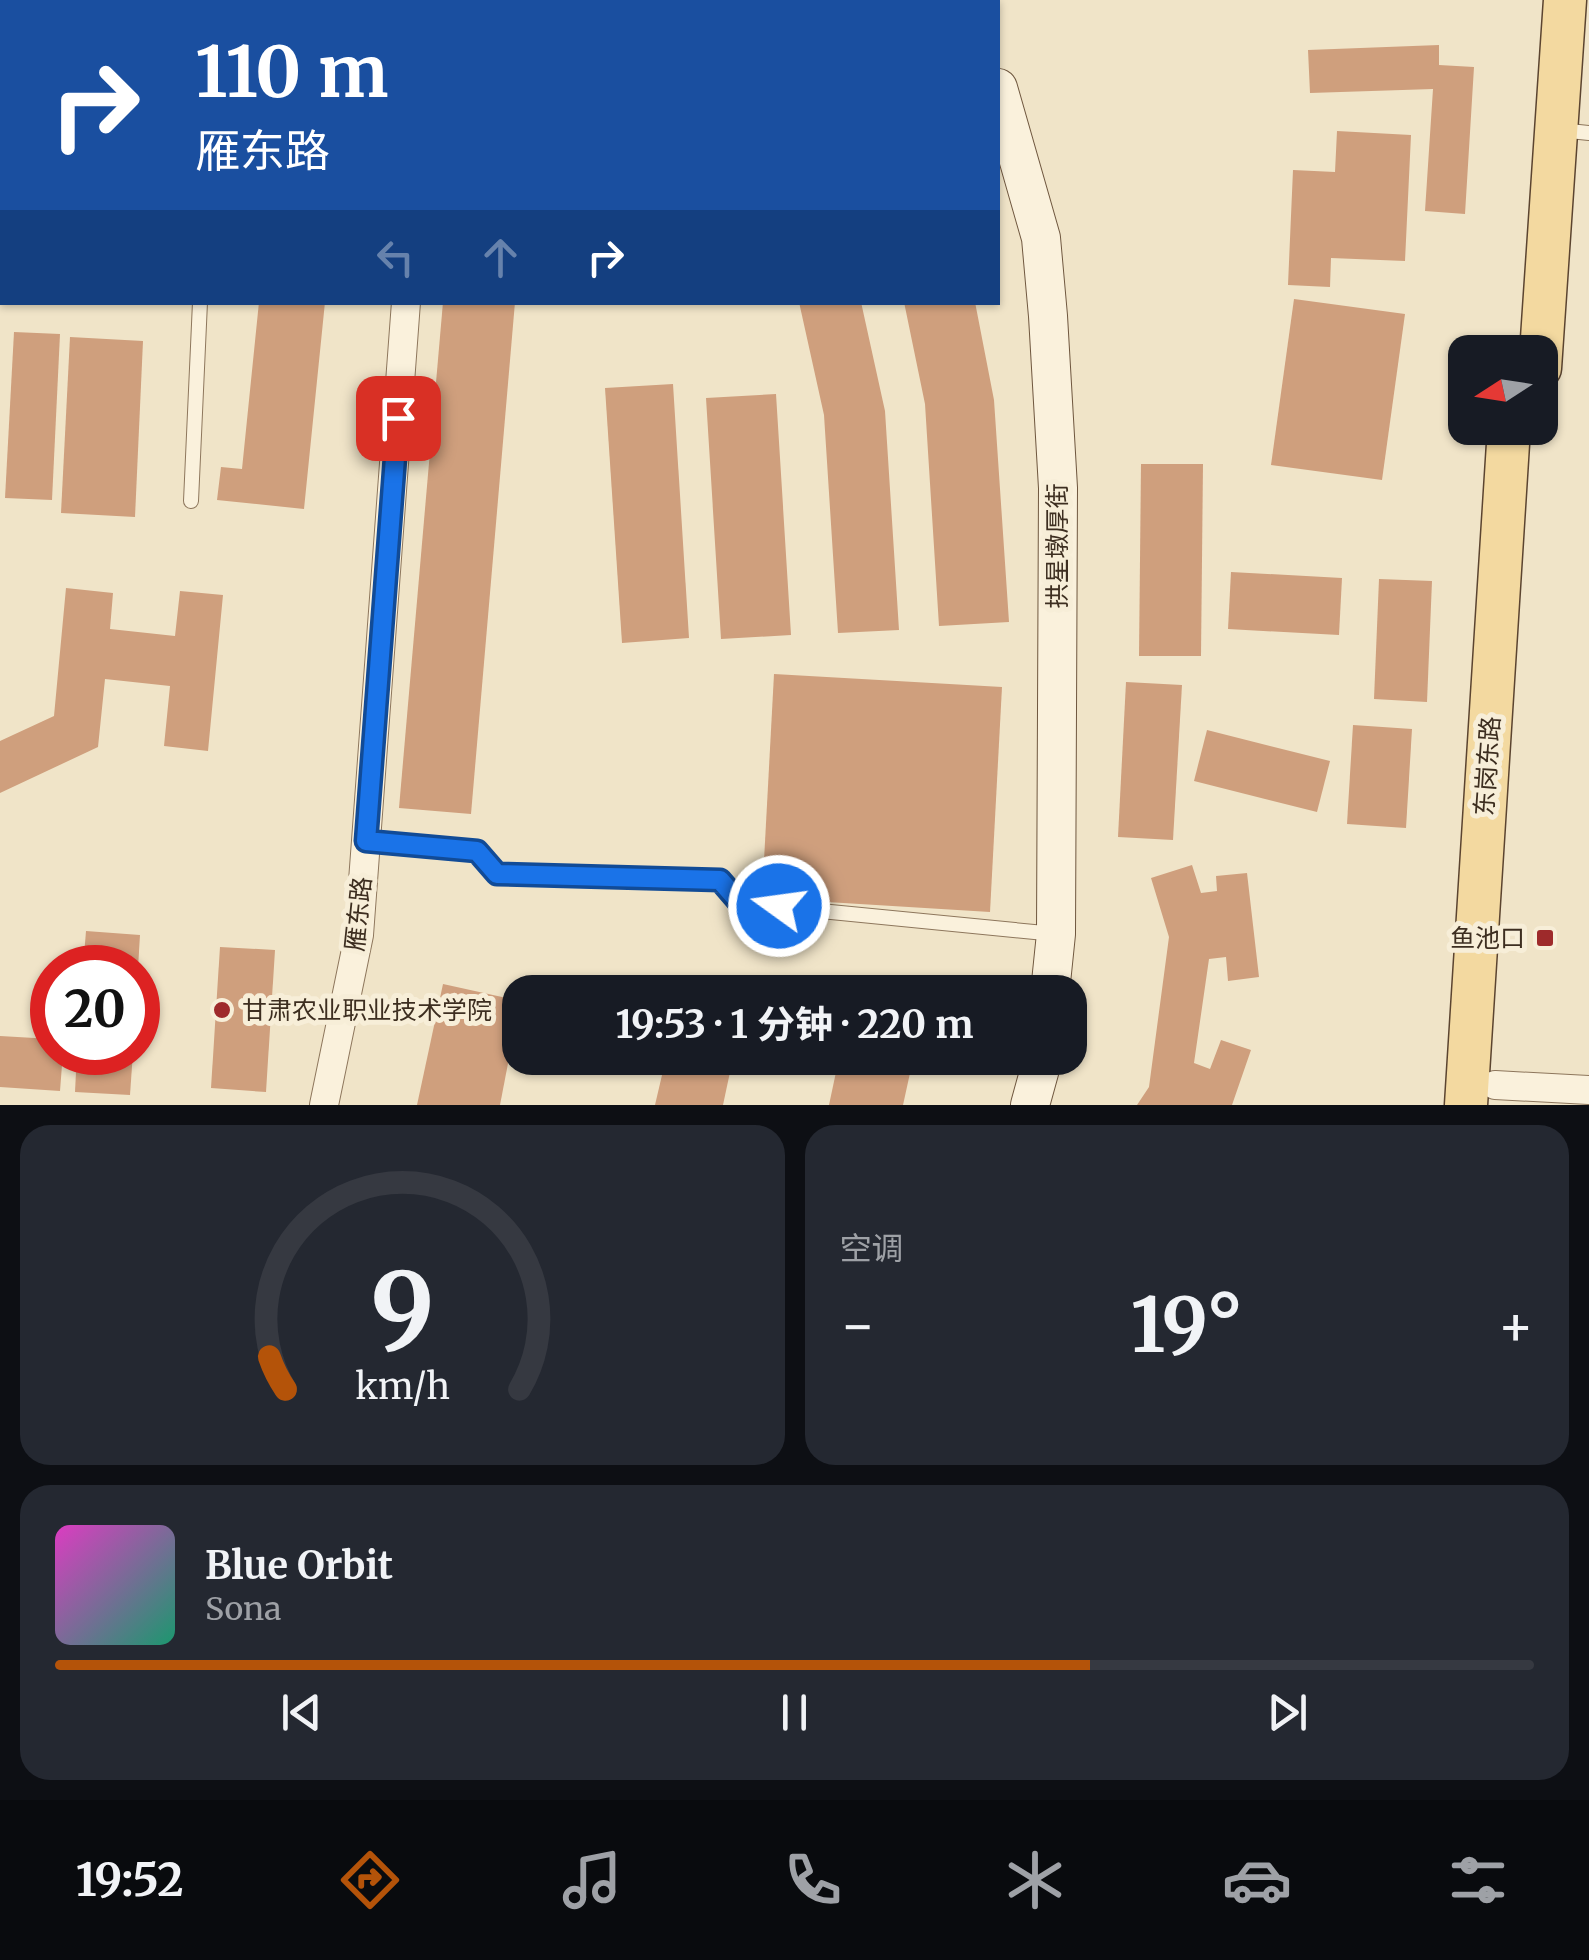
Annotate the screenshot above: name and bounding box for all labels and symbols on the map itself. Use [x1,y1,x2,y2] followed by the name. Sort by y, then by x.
[1448,335,1558,445] north arrow
[356,376,441,461] pin
[1041,483,1073,609] street label: 拱星墩厚街
[1468,715,1506,817] street label: 东岗东路
[727,854,831,958] position arrow
[338,875,378,953] street label: 雁东路
[1450,922,1525,954] place label: 鱼池口
[1534,927,1556,949] marker: 鱼池口
[30,945,160,1075] speed limit sign: 20
[242,994,492,1026] place label: 甘肃农业职业技术学院
[211,999,233,1021] marker: 甘肃农业职业技术学院

